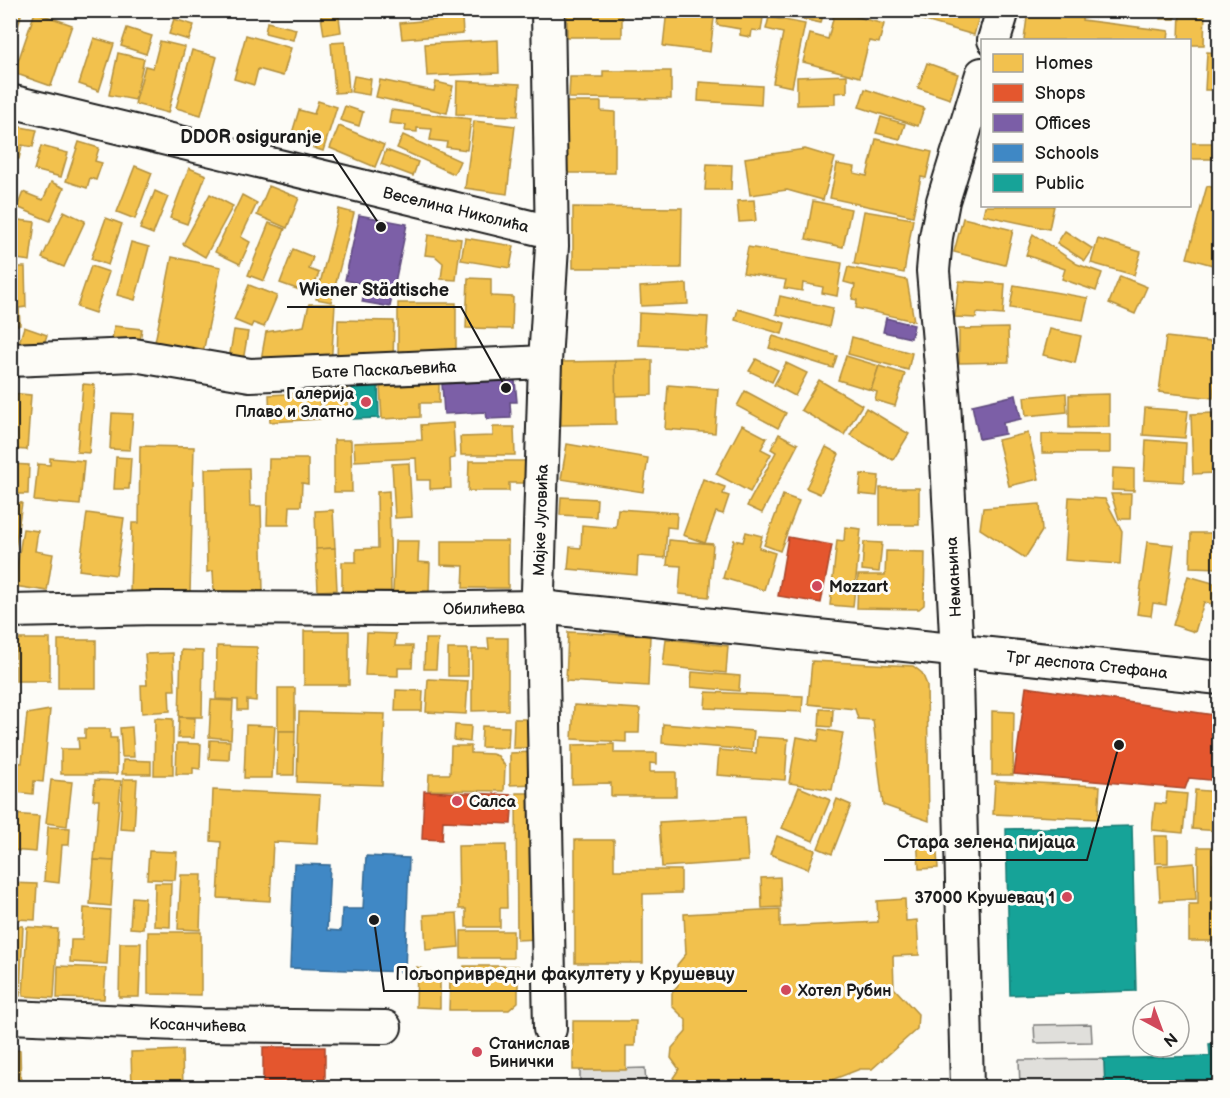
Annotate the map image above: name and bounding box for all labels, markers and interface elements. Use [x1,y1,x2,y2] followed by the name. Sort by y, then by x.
[981,39,1191,207] legend
[1035,53,1093,74] text: Homes
[1035,83,1086,104] text: Shops
[1035,113,1091,134] text: Offices
[168,119,333,155] callout: DDOR osiguranje
[180,127,322,148] text: DDOR osiguranje
[1035,143,1099,164] text: Schools
[1035,173,1084,194] text: Public
[381,184,531,237] street label: Веселина Николића
[287,271,461,307] callout: Wiener Städtische
[299,280,449,301] text: Wiener Städtische
[311,358,458,383] street label: Бате Паскаљевића
[235,385,355,422] place label: Галерија Плаво и Златно
[359,395,373,409] marker: Галерија Плаво и Златно
[530,463,553,576] street label: Мајке Југовића
[943,536,966,618] street label: Немањина
[829,578,889,597] place label: Mozzart
[810,579,824,593] marker: Mozzart
[443,599,526,619] street label: Обилићева
[1005,648,1169,684] street label: Трг деспота Стефана
[469,793,516,812] place label: Салса
[450,794,464,808] marker: Салса
[884,824,1087,860] callout: Стара зелена пијаца
[897,832,1076,853] text: Стара зелена пијаца
[914,889,1055,908] place label: 37000 Крушевац 1
[1060,890,1074,904] marker: 37000 Крушевац 1
[384,955,747,991] callout: Пољопривредни факултету у Крушевцу
[395,964,735,985] text: Пољопривредни факултету у Крушевцу
[797,982,891,1001] place label: Хотел Рубин
[779,983,793,997] marker: Хотел Рубин
[1131,999,1191,1059] north arrow
[149,1015,247,1036] street label: Косанчићева
[1159,1028,1181,1050] text: N
[489,1035,570,1072] place label: Станислав Бинички
[470,1045,484,1059] marker: Станислав Бинички

